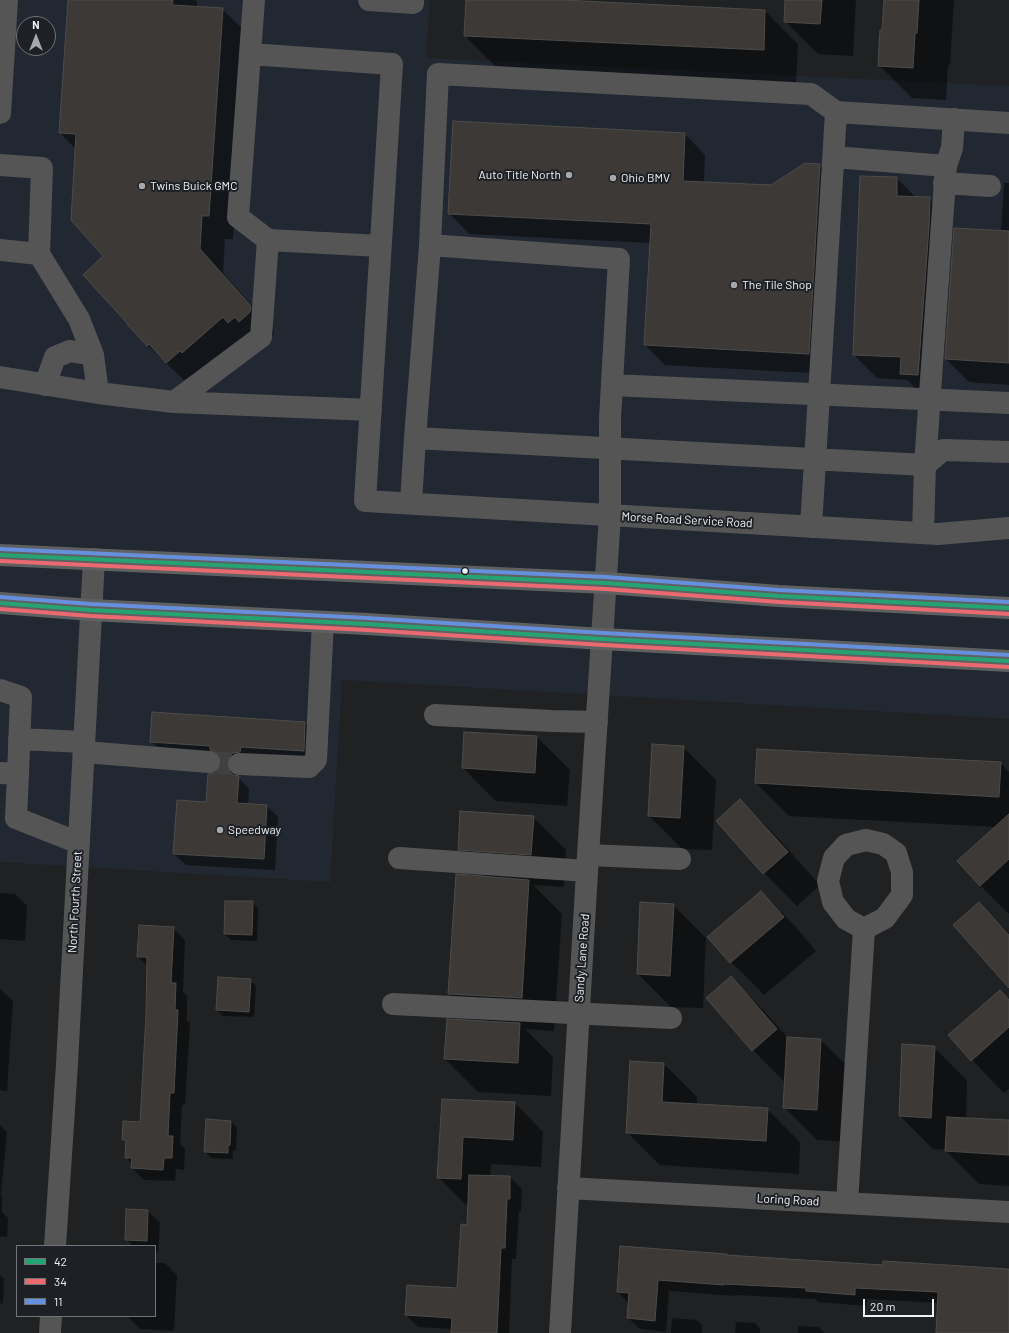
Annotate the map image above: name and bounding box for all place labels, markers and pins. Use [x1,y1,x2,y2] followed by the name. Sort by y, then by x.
[478,168,561,182] place label: Auto Title North
[564,170,574,180] marker: Auto Title North
[621,171,670,185] place label: Ohio BMV
[608,173,618,183] marker: Ohio BMV
[150,179,237,193] place label: Twins Buick GMC
[137,181,147,191] marker: Twins Buick GMC
[742,278,812,292] place label: The Tile Shop
[729,280,739,290] marker: The Tile Shop
[460,566,470,576] unlabelled marker
[228,823,281,837] place label: Speedway
[215,825,225,835] marker: Speedway

